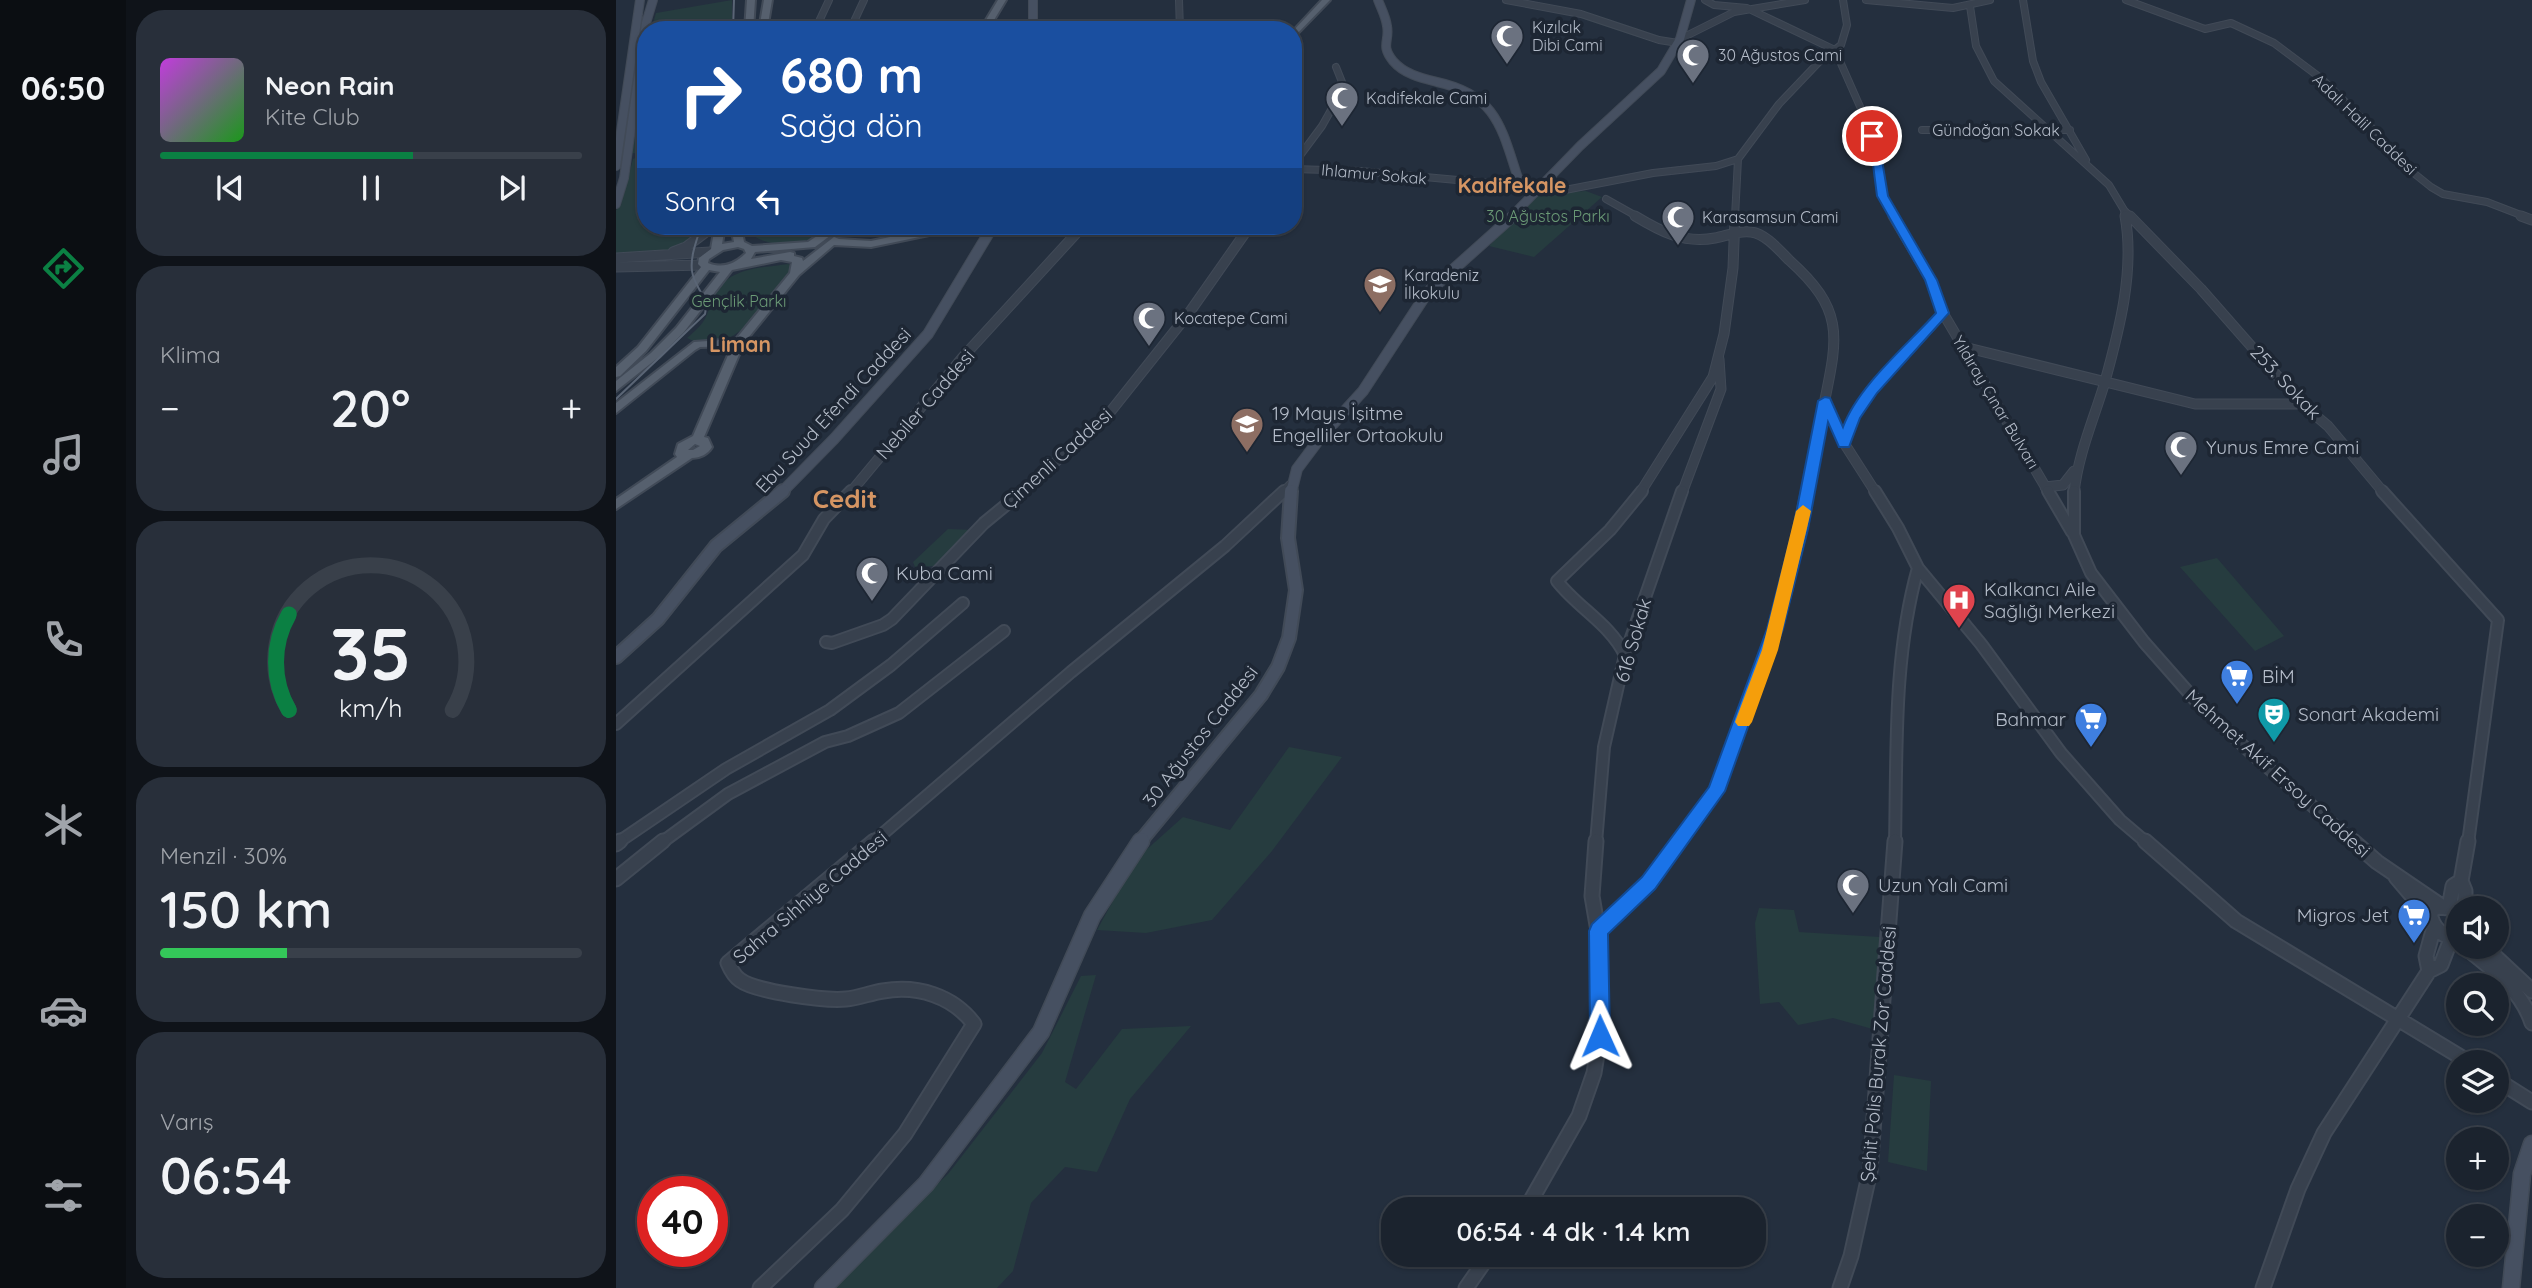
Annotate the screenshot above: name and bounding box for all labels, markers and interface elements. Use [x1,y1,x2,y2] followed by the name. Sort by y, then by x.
[1488,17,1526,66] mosque icon: Kızılcık Dibi Cami
[1532,17,1603,55] place label: Kızılcık Dibi Cami
[1674,36,1712,85] mosque icon: 30 Ağustos Cami
[780,44,923,105] text: 680 m
[1718,45,1842,65] place label: 30 Ağustos Cami
[665,49,756,140] icon: right
[21,68,105,108] text: 06:50
[265,69,394,102] text: Neon Rain
[2309,69,2421,179] street label: Adalı Halil Caddesi
[1323,79,1361,128] mosque icon: Kadifekale Cami
[1366,88,1487,108] place label: Kadifekale Cami
[265,102,360,131] text: Kite Club
[780,105,923,145] text: Sağa dön
[1842,106,1902,166] pin
[1853,117,1891,155] icon: arrive
[1932,120,2060,140] street label: Gündoğan Sokak
[1320,159,1428,189] street label: Ihlamur Sokak
[211,169,249,207] icon: previous
[352,169,390,207] icon: pause
[493,169,531,207] icon: next
[1458,172,1566,198] district label: Kadifekale
[750,182,788,220] icon: left
[665,185,736,218] text: Sonra
[1659,198,1697,247] mosque icon: Karasamsun Cami
[1486,206,1610,226] park label: 30 Ağustos Parkı
[1702,207,1838,227] place label: Karasamsun Cami
[39,244,88,293] icon: directions
[1361,265,1399,314] school or university icon: Karadeniz İlkokulu
[1404,265,1479,303] place label: Karadeniz İlkokulu
[691,291,787,311] park label: Gençlik Parkı
[1130,299,1168,348] mosque icon: Kocatepe Cami
[1174,308,1288,328] place label: Kocatepe Cami
[750,322,916,498] street label: Ebu Suud Efendi Caddesi
[709,331,771,357] district label: Liman
[1948,332,2044,472] street label: Yıldıray Çınar Bulvarı
[160,340,221,369] text: Klima
[2245,340,2327,424] street label: 253. Sokak
[871,344,979,464] street label: Nebiler Caddesi
[330,375,410,440] text: 20°
[160,384,180,432] text: −
[561,384,582,432] text: +
[1272,401,1443,447] place label: 19 Mayıs İşitme Engelliler Ortaokulu
[997,402,1117,514] street label: Çimenli Caddesi
[1228,405,1266,454] school or university icon: 19 Mayıs İşitme Engelliler Ortaokulu
[2162,428,2200,477] mosque icon: Yunus Emre Cami
[39,430,88,479] icon: music
[2206,435,2359,459] place label: Yunus Emre Cami
[813,482,877,515] district label: Cedit
[853,554,891,603] mosque icon: Kuba Cami
[896,561,993,585] place label: Kuba Cami
[1984,577,2115,623] place label: Kalkancı Aile Sağlığı Merkezi
[1940,581,1978,630] hospital icon: Kalkancı Aile Sağlığı Merkezi
[1610,595,1656,685] street label: 616 Sokak
[330,607,412,698] text: 35
[39,615,88,664] icon: phone
[2218,657,2256,706] supermarket icon: BİM
[1137,660,1263,812] street label: 30 Ağustos Caddesi
[2262,664,2295,688] place label: BİM
[2181,684,2375,862] street label: Mehmet Akif Ersoy Caddesi
[339,692,403,723] text: km/h
[2255,695,2293,744] theatre icon: Sonart Akademi
[2072,700,2110,749] supermarket icon: Bahmar
[2298,702,2439,726] place label: Sonart Akademi
[1995,707,2067,731] place label: Bahmar
[39,800,88,849] icon: climate
[728,825,892,969] street label: Sahra Sıhhiye Caddesi
[160,841,287,870] text: Menzil · 30%
[1834,866,1872,915] mosque icon: Uzun Yalı Cami
[1878,873,2008,897] place label: Uzun Yalı Cami
[160,876,332,941] text: 150 km
[2395,896,2433,945] supermarket icon: Migros Jet
[2446,896,2509,1267] map controls
[2446,896,2509,959] button: sound
[2297,903,2389,927] place label: Migros Jet
[1855,925,1901,1183] street label: Şehit Polis Burak Zor Caddesi
[2446,973,2509,1036] button: search
[39,986,88,1035] icon: car
[1563,999,1637,1073] position arrow
[2446,1050,2509,1113] button: layers
[160,1107,214,1136] text: Varış
[2446,1127,2509,1190] button: +
[160,1142,292,1207] text: 06:54
[39,1171,88,1220] icon: filters
[637,1176,728,1267] speed limit sign: 40
[2446,1204,2509,1267] button: −
[1457,1215,1690,1248] text: 06:54 · 4 dk · 1.4 km

